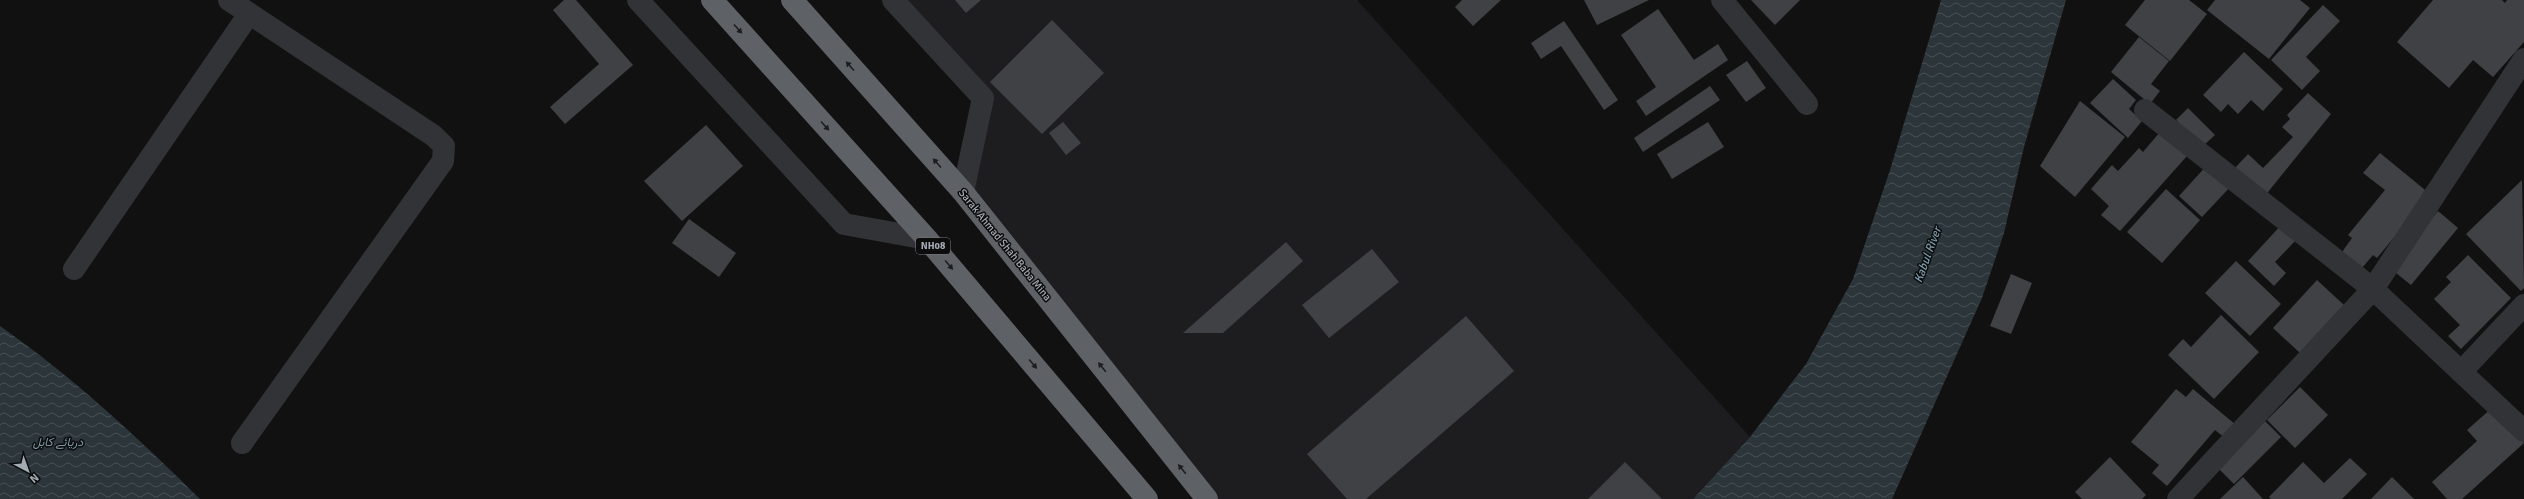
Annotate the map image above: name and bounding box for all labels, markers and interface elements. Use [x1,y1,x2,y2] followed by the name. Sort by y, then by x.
[733,24,743,34] one-way arrow
[846,60,855,71] one-way arrow
[820,121,829,130] one-way arrow
[932,157,941,168] one-way arrow
[956,187,1054,304] street label: Sarak Ahmad Shah Baba Mina
[1911,224,1946,285] water label: Kabul River
[916,238,950,254] road number: NH08
[944,259,953,270] one-way arrow
[1028,358,1037,369] one-way arrow
[1097,362,1106,373] one-way arrow
[33,435,83,450] water label: دریائے کابل
[8,451,48,491] north arrow
[1178,464,1187,475] one-way arrow
[27,471,41,486] text: N

